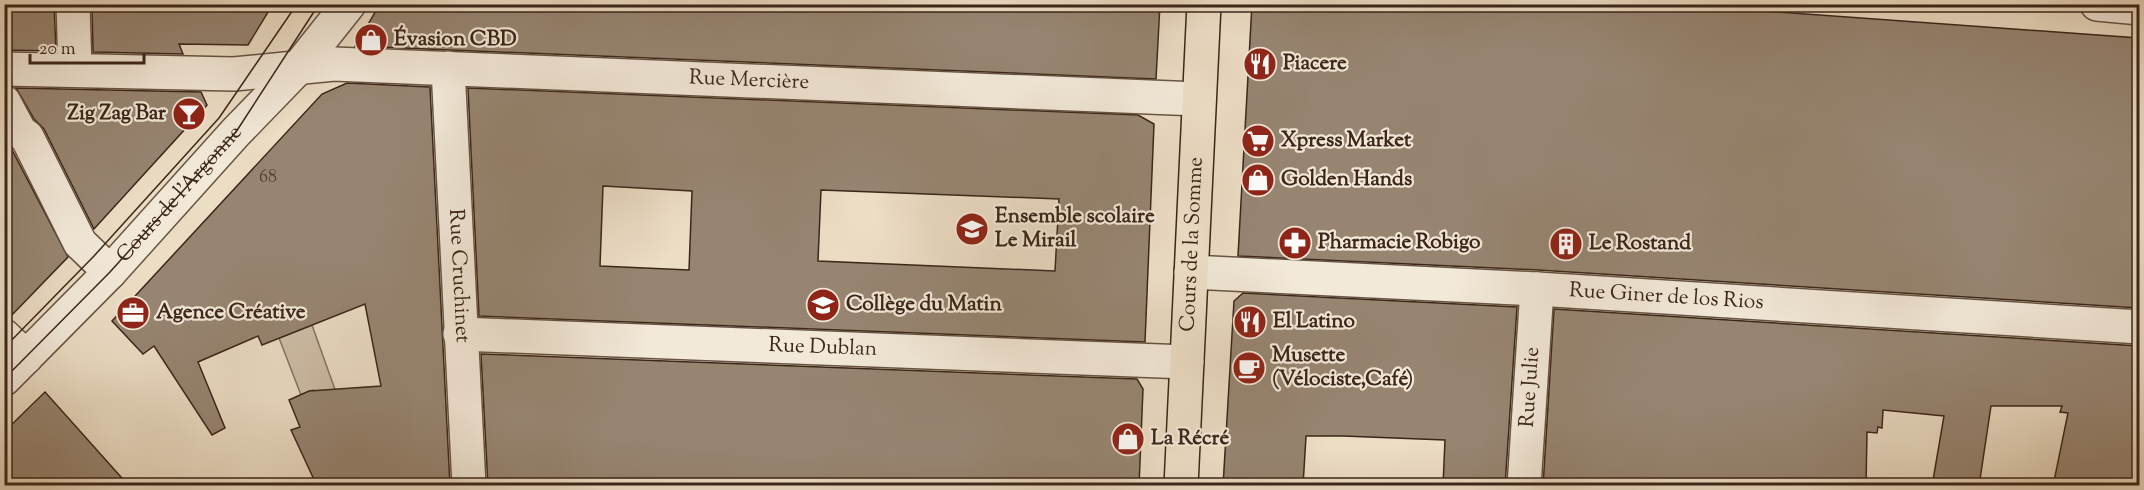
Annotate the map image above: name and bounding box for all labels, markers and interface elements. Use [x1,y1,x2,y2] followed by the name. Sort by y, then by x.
[353,22,389,58] shop icon: Évasion CBD
[394,25,517,55] place label: Évasion CBD
[30,27,144,65] scale bar
[39,37,76,63] text: 20 m
[1242,46,1278,82] restaurant icon: Piacere
[1283,49,1347,79] place label: Piacere
[688,63,810,98] street label: Rue Mercière
[171,96,207,132] bar icon: Zig Zag Bar
[67,99,166,129] place label: Zig Zag Bar
[110,119,250,270] street label: Cours de l'Argonne
[1240,123,1276,159] supermarket icon: Xpress Market
[1281,126,1412,156] place label: Xpress Market
[1173,156,1212,332] street label: Cours de la Somme
[1240,162,1276,198] shop icon: Golden Hands
[259,165,277,191] house number: 68
[1281,165,1412,195] place label: Golden Hands
[995,202,1155,256] place label: Ensemble scolaire Le Mirail
[440,208,477,344] street label: Rue Cruchinet
[954,211,990,247] school or university icon: Ensemble scolaire Le Mirail
[1277,225,1313,261] pharmacy icon: Pharmacie Robigo
[1548,226,1584,262] building icon: Le Rostand
[1318,228,1481,258] place label: Pharmacie Robigo
[1589,229,1691,259] place label: Le Rostand
[1568,276,1765,318] street label: Rue Giner de los Rios
[805,287,841,323] school or university icon: Collège du Matin
[846,290,1003,320] place label: Collège du Matin
[115,295,151,331] office icon: Agence Créative
[156,298,306,328] place label: Agence Créative
[1232,304,1268,340] restaurant icon: El Latino
[1273,307,1355,337] place label: El Latino
[768,331,878,365] street label: Rue Dublan
[1272,341,1413,395] place label: Musette (Vélociste,Café)
[1513,346,1548,428] street label: Rue Julie
[1231,350,1267,386] cafe icon: Musette (Vélociste,Café)
[1110,421,1146,457] shop icon: La Récré
[1151,424,1229,454] place label: La Récré

